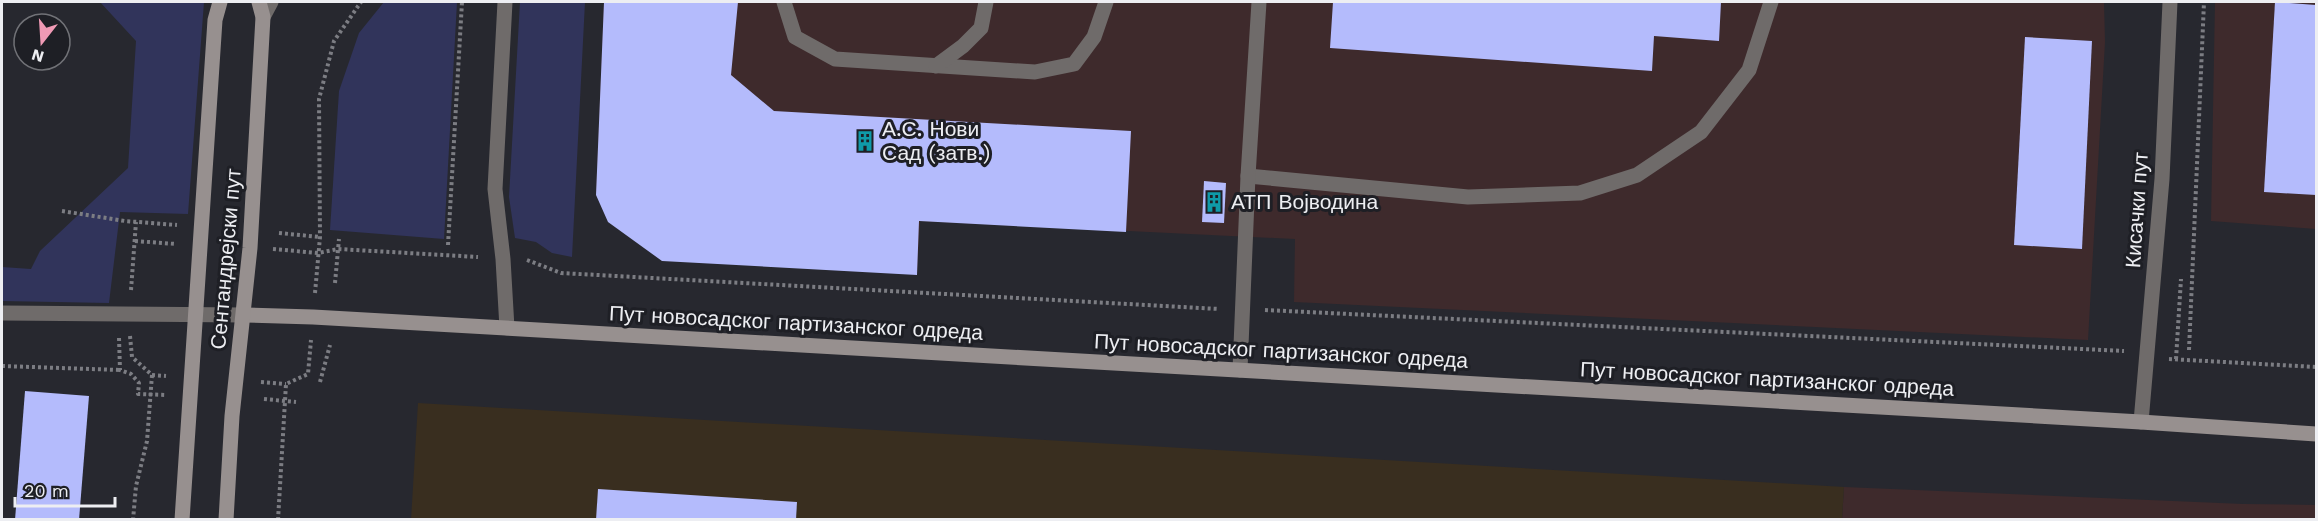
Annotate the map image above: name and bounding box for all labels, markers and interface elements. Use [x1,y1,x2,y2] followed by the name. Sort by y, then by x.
[12,12,72,72] north arrow
[29,45,46,67] text: N
[882,116,990,165] place label: А.С. Нови Сад (затв.)
[853,129,877,153] building icon: А.С. Нови Сад (затв.)
[2120,151,2153,269] street label: Кисачки пут
[205,167,246,350] street label: Сентандрејски пут
[1231,189,1379,214] place label: АТП Војводина
[1202,190,1226,214] building icon: АТП Војводина
[608,300,984,345] street label: Пут новосадског партизанског одреда
[1093,328,1469,373] street label: Пут новосадског партизанског одреда
[1579,356,1955,401] street label: Пут новосадског партизанског одреда
[15,470,116,508] scale bar
[24,480,69,501] text: 20 m

